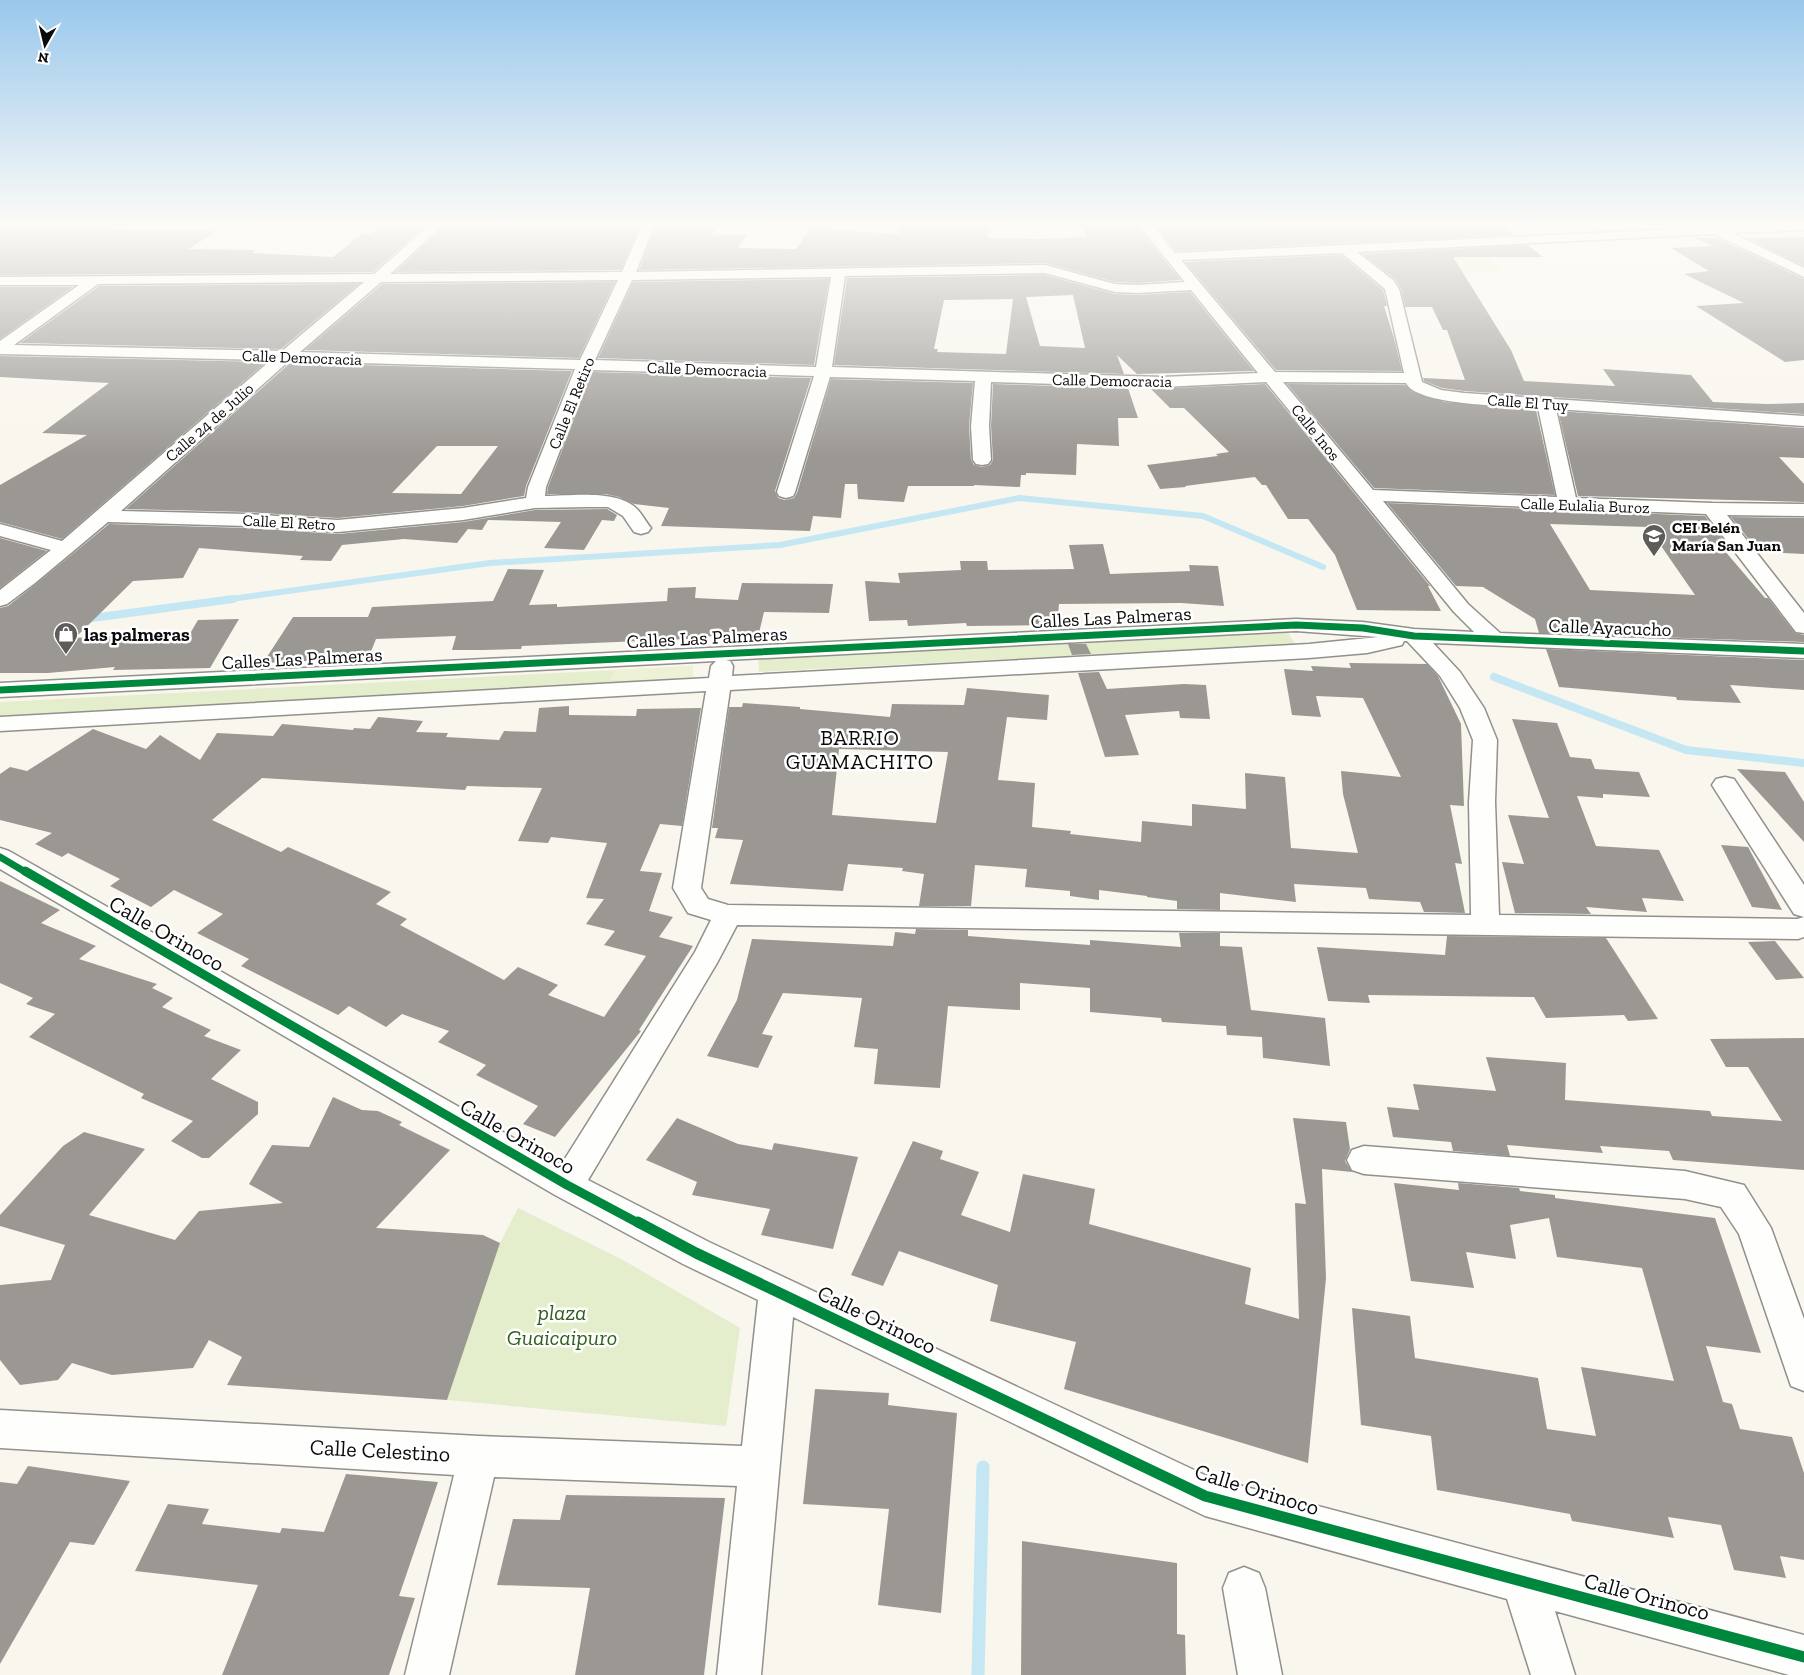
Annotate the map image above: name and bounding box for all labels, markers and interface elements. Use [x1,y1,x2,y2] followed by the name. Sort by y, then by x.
[20,20,70,70] north arrow
[36,48,50,67] text: N
[242,346,363,369] street label: Calle Democracia
[544,354,599,452] street label: Calle El Retiro
[647,358,768,381] street label: Calle Democracia
[1052,370,1172,391] street label: Calle Democracia
[161,379,257,466] street label: Calle 24 de Julio
[1487,390,1570,415] street label: Calle El Tuy
[1287,400,1344,464] street label: Calle Inos
[1520,494,1650,517] street label: Calle Eulalia Buroz
[242,511,336,534] street label: Calle El Retro
[1672,518,1781,555] place label: CEI Belén María San Juan
[1641,523,1667,557] school or university icon: CEI Belén María San Juan
[1030,602,1192,633] street label: Calles Las Palmeras
[1548,614,1672,641] street label: Calle Ayacucho
[53,621,79,655] shop icon: las palmeras
[626,622,788,653] street label: Calles Las Palmeras
[84,623,190,646] place label: las palmeras
[221,643,383,674] street label: Calles Las Palmeras
[786,725,934,774] district label: BARRIO GUAMACHITO
[104,890,229,977] street label: Calle Orinoco
[455,1093,580,1180] street label: Calle Orinoco
[813,1279,941,1360] street label: Calle Orinoco
[507,1299,617,1351] park label: plaza Guaicaipuro
[309,1433,451,1468] street label: Calle Celestino
[1191,1458,1322,1521] street label: Calle Orinoco
[1581,1567,1713,1626] street label: Calle Orinoco

